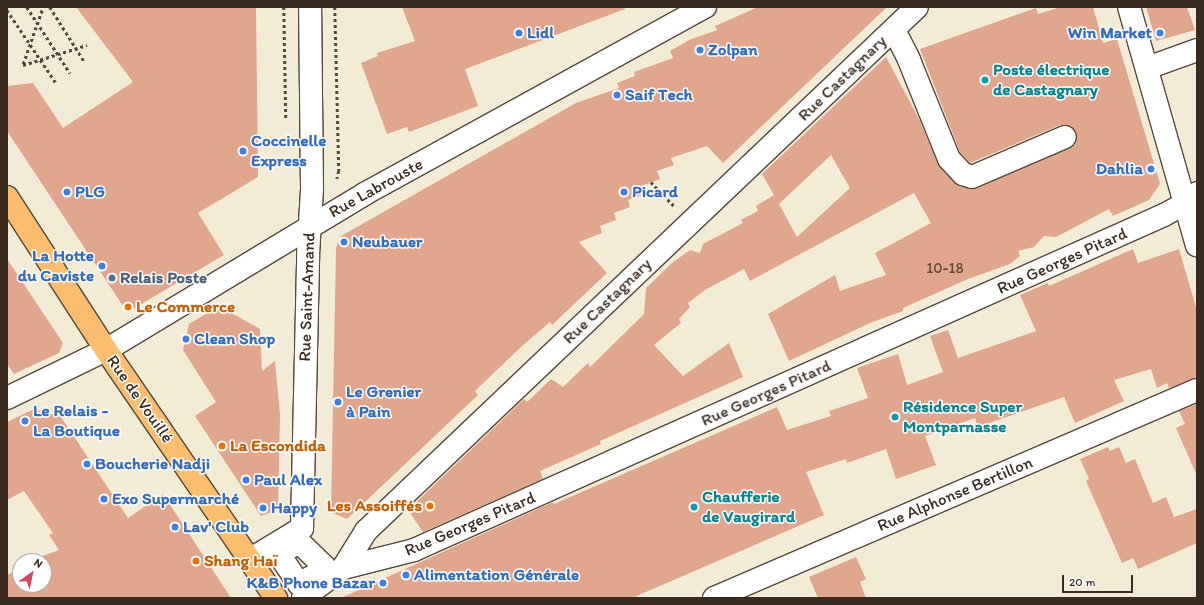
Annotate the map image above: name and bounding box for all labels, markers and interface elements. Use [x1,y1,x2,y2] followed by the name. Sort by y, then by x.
[527,23,554,43] place label: Lidl
[1068,23,1152,43] place label: Win Market
[514,28,524,38] marker: Lidl
[1155,28,1165,38] marker: Win Market
[793,31,891,125] street label: Rue Castagnary
[708,40,758,60] place label: Zolpan
[695,45,705,55] marker: Zolpan
[993,60,1109,100] place label: Poste électrique de Castagnary
[980,75,990,85] marker: Poste électrique de Castagnary
[625,85,691,105] place label: Saif Tech
[612,90,622,100] marker: Saif Tech
[251,131,326,171] place label: Coccinelle Express
[238,146,248,156] marker: Coccinelle Express
[325,154,427,222] street label: Rue Labrouste
[1096,159,1143,179] place label: Dahlia
[1146,164,1156,174] marker: Dahlia
[75,182,105,202] place label: PLG
[632,182,678,202] place label: Picard
[62,187,72,197] marker: PLG
[619,187,629,197] marker: Picard
[994,223,1130,299] street label: Rue Georges Pitard
[295,232,319,362] street label: Rue Saint-Amand
[352,232,422,252] place label: Neubauer
[339,237,349,247] marker: Neubauer
[17,246,94,286] place label: La Hotte du Caviste
[558,254,656,348] street label: Rue Castagnary
[926,260,964,278] house number: 10-18
[97,261,107,271] marker: La Hotte du Caviste
[120,268,207,288] place label: Relais Poste
[107,273,117,283] marker: Relais Poste
[136,297,235,317] place label: Le Commerce
[123,302,133,312] marker: Le Commerce
[194,329,275,349] place label: Clean Shop
[181,334,191,344] marker: Clean Shop
[102,351,178,447] street label: Rue de Vouillé
[698,355,834,431] street label: Rue Georges Pitard
[346,382,421,422] place label: Le Grenier à Pain
[333,397,343,407] marker: Le Grenier à Pain
[903,397,1022,437] place label: Résidence Super Montparnasse
[33,401,120,441] place label: Le Relais - La Boutique
[890,412,900,422] marker: Résidence Super Montparnasse
[20,416,30,426] marker: Le Relais - La Boutique
[230,436,326,456] place label: La Escondida
[217,441,227,451] marker: La Escondida
[874,452,1036,536] street label: Rue Alphonse Bertillon
[95,454,210,474] place label: Boucherie Nadji
[82,459,92,469] marker: Boucherie Nadji
[254,470,322,490] place label: Paul Alex
[241,475,251,485] marker: Paul Alex
[402,487,538,561] street label: Rue Georges Pitard
[702,487,795,527] place label: Chaufferie de Vaugirard
[112,489,239,509] place label: Exo Supermarché
[99,494,109,504] marker: Exo Supermarché
[327,496,422,516] place label: Les Assoiffés
[271,498,317,518] place label: Happy
[425,501,435,511] marker: Les Assoiffés
[689,502,699,512] marker: Chaufferie de Vaugirard
[258,503,268,513] marker: Happy
[183,517,249,537] place label: Lav' Club
[170,522,180,532] marker: Lav' Club
[204,551,278,571] place label: Shang Haï
[12,553,52,593] north arrow
[32,556,45,571] text: N
[191,556,201,566] marker: Shang Haï
[414,565,579,585] place label: Alimentation Générale
[1064,567,1135,593] scale bar
[401,570,411,580] marker: Alimentation Générale
[248,573,375,593] place label: K&B Phone Bazar
[1069,575,1096,589] text: 20 m
[378,578,388,588] marker: K&B Phone Bazar

